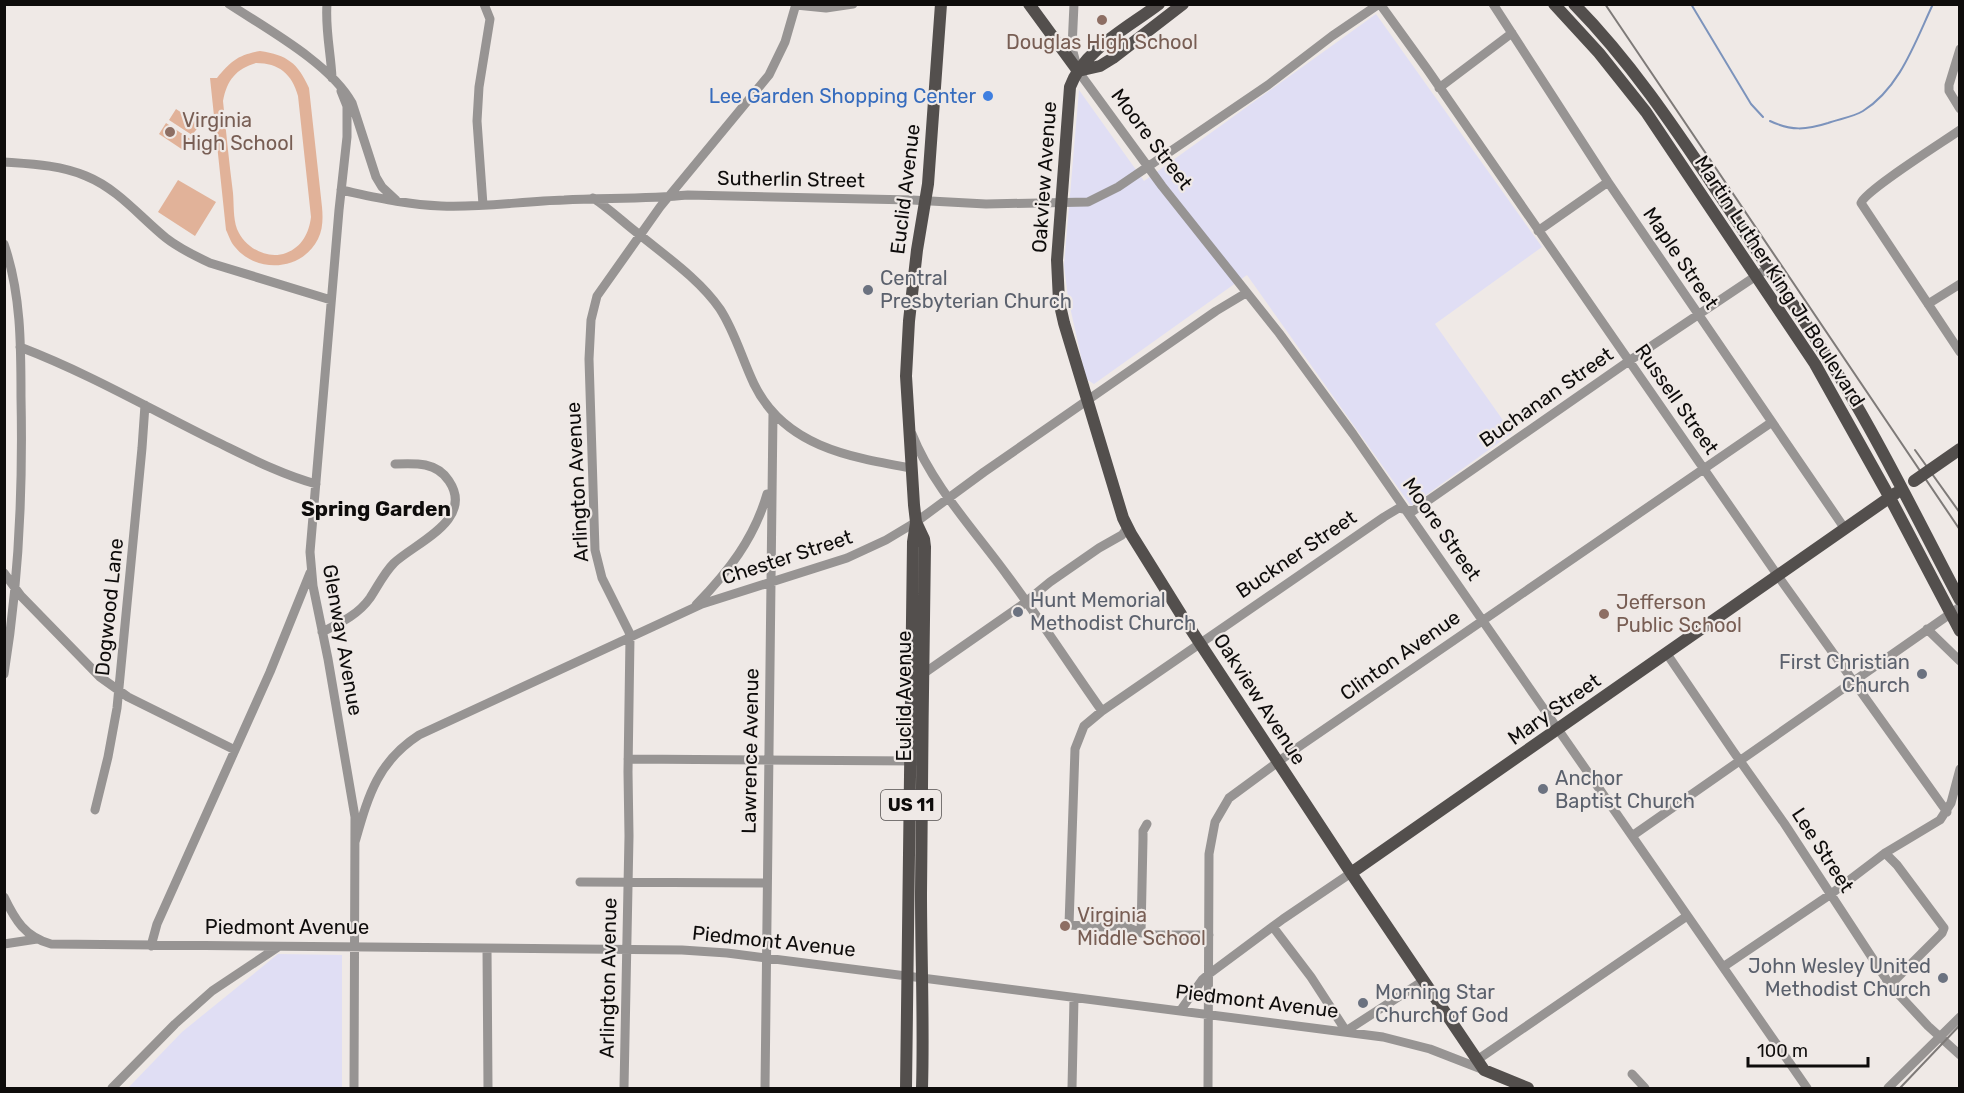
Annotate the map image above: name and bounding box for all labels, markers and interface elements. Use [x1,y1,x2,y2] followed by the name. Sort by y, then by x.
[1095,13,1109,27] marker: Douglas High School
[1006,30,1198,54] place label: Douglas High School
[709,84,976,108] place label: Lee Garden Shopping Center
[1106,84,1198,194] street label: Moore Street
[981,89,995,103] marker: Lee Garden Shopping Center
[1027,100,1061,254] street label: Oakview Avenue
[182,108,294,155] place label: Virginia High School
[885,122,925,256] street label: Euclid Avenue
[163,125,177,139] marker: Virginia High School
[1690,151,1870,411] street label: Martin Luther King Jr Boulevard
[717,166,865,192] street label: Sutherlin Street
[1638,203,1724,314] street label: Maple Street
[880,266,1072,313] place label: Central Presbyterian Church
[861,283,875,297] marker: Central Presbyterian Church
[1630,339,1724,459] street label: Russell Street
[1475,342,1618,452] street label: Buchanan Street
[561,401,593,563] street label: Arlington Avenue
[1398,473,1486,585] street label: Moore Street
[301,496,451,521] district label: Spring Garden
[1231,505,1361,603] street label: Buckner Street
[719,525,855,589] street label: Chester Street
[90,537,128,677] street label: Dogwood Lane
[318,563,368,717] street label: Glenway Avenue
[1030,588,1196,635] place label: Hunt Memorial Methodist Church
[1616,590,1742,637] place label: Jefferson Public School
[1011,605,1025,619] marker: Hunt Memorial Methodist Church
[1335,605,1465,705] street label: Clinton Avenue
[1597,607,1611,621] marker: Jefferson Public School
[1209,629,1311,769] street label: Oakview Avenue
[892,630,916,762] street label: Euclid Avenue
[1779,650,1910,697] place label: First Christian Church
[1915,667,1929,681] marker: First Christian Church
[737,668,763,834] street label: Lawrence Avenue
[1503,668,1605,750] street label: Mary Street
[1555,766,1695,813] place label: Anchor Baptist Church
[1536,782,1550,796] marker: Anchor Baptist Church
[881,790,941,820] road number: US 11
[1787,803,1859,897] street label: Lee Street
[595,897,621,1059] street label: Arlington Avenue
[1077,903,1206,950] place label: Virginia Middle School
[205,915,369,939] street label: Piedmont Avenue
[1058,919,1072,933] marker: Virginia Middle School
[691,920,857,962] street label: Piedmont Avenue
[1748,954,1931,1001] place label: John Wesley United Methodist Church
[1936,971,1950,985] marker: John Wesley United Methodist Church
[1174,979,1340,1023] street label: Piedmont Avenue
[1375,980,1509,1027] place label: Morning Star Church of God
[1356,996,1370,1010] marker: Morning Star Church of God
[1748,1030,1868,1068] scale bar
[1757,1040,1808,1062] text: 100 m

